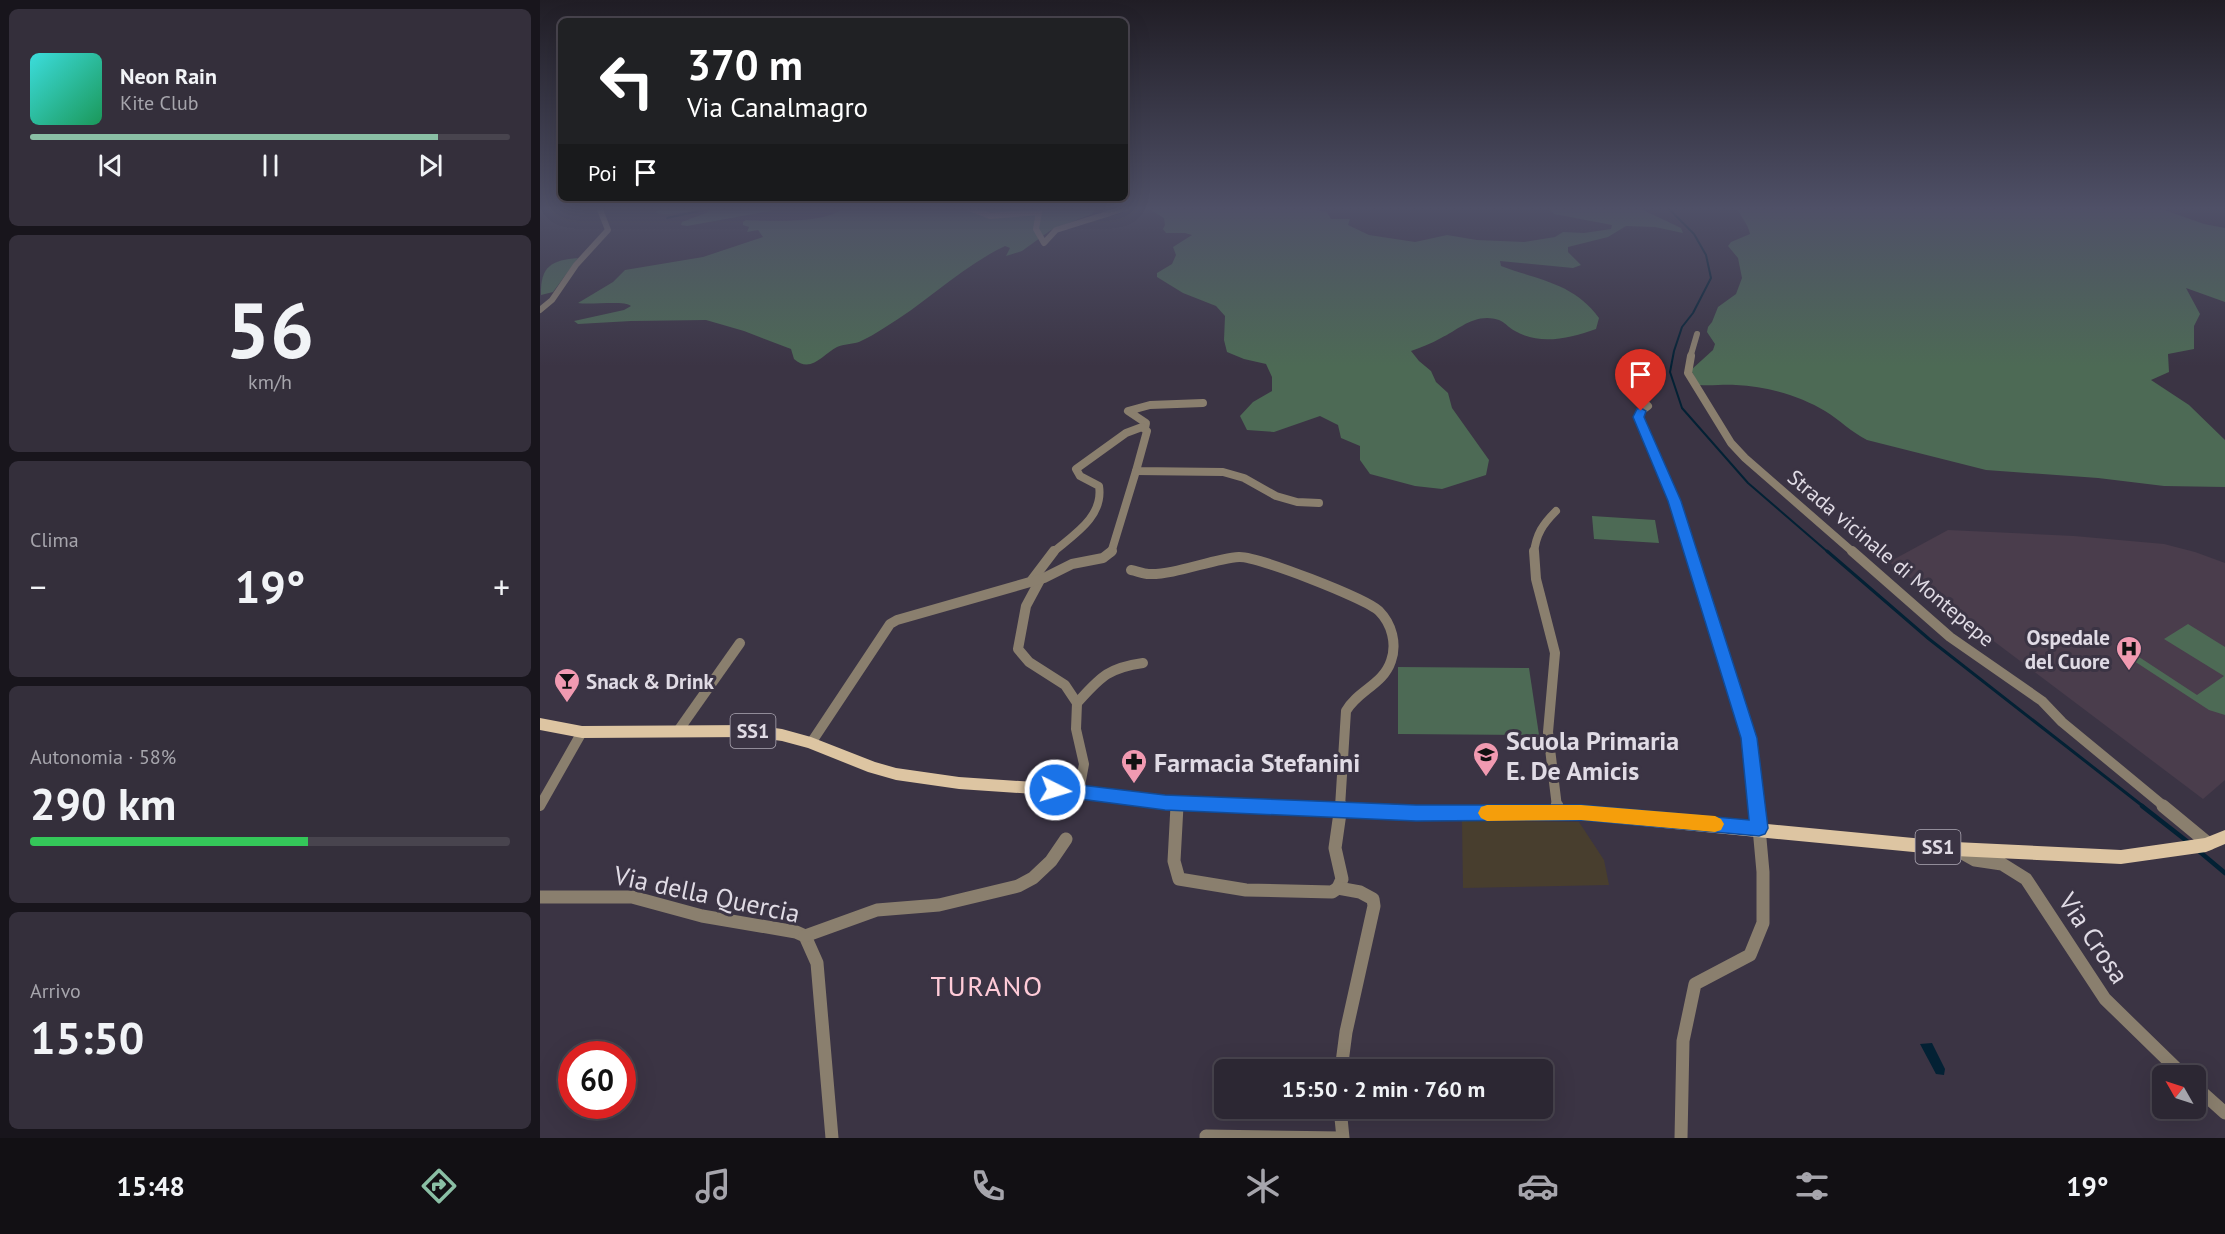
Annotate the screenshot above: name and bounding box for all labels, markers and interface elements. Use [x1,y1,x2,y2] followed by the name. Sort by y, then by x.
[687,37,803,92] text: 370 m
[588,42,666,120] icon: left
[120,62,217,90] text: Neon Rain
[120,90,198,116] text: Kite Club
[687,90,868,124] text: Via Canalmagro
[94,149,127,182] icon: previous
[254,149,287,182] icon: pause
[414,149,447,182] icon: next
[629,156,662,189] icon: arrive
[588,159,617,187] text: Poi
[226,279,314,380] text: 56
[1615,349,1666,411] pin
[1624,358,1657,391] icon: arrive
[248,369,292,395] text: km/h
[1782,464,2000,652] street label: Strada vicinale di Montepepe
[30,527,79,553] text: Clima
[235,557,305,615] text: 19°
[30,565,47,608] text: −
[493,565,510,608] text: +
[2025,624,2110,675] place label: Ospedale del Cuore
[2114,634,2144,672] hospital icon: Ospedale del Cuore
[552,666,582,704] bar icon: Snack & Drink
[586,668,715,695] place label: Snack & Drink
[730,714,776,748] road number: SS1
[1506,724,1679,787] place label: Scuola Primaria E. De Amicis
[1471,740,1501,778] school or university icon: Scuola Primaria E. De Amicis
[30,744,176,770] text: Autonomia · 58%
[1154,746,1360,779] place label: Farmacia Stefanini
[1119,747,1149,785] pharmacy icon: Farmacia Stefanini
[1023,758,1087,822] position arrow
[30,774,176,832] text: 290 km
[1916,830,1960,864] road number: SS1
[610,858,803,930] street label: Via della Quercia
[2051,885,2136,990] street label: Via Crosa
[930,967,1044,1004] district label: TURANO
[30,978,81,1004] text: Arrivo
[30,1008,144,1066] text: 15:50
[558,1041,636,1119] speed limit sign: 60
[2152,1065,2206,1119] north arrow
[2152,1065,2206,1119] map controls
[1282,1075,1485,1103] text: 15:50 · 2 min · 760 m
[418,1165,460,1207] icon: directions
[692,1165,734,1207] icon: music
[967,1165,1009,1207] icon: phone
[1242,1165,1284,1207] icon: climate
[1517,1165,1559,1207] icon: car
[1791,1165,1833,1207] icon: filters
[116,1169,185,1203] text: 15:48
[2066,1169,2109,1203] text: 19°

